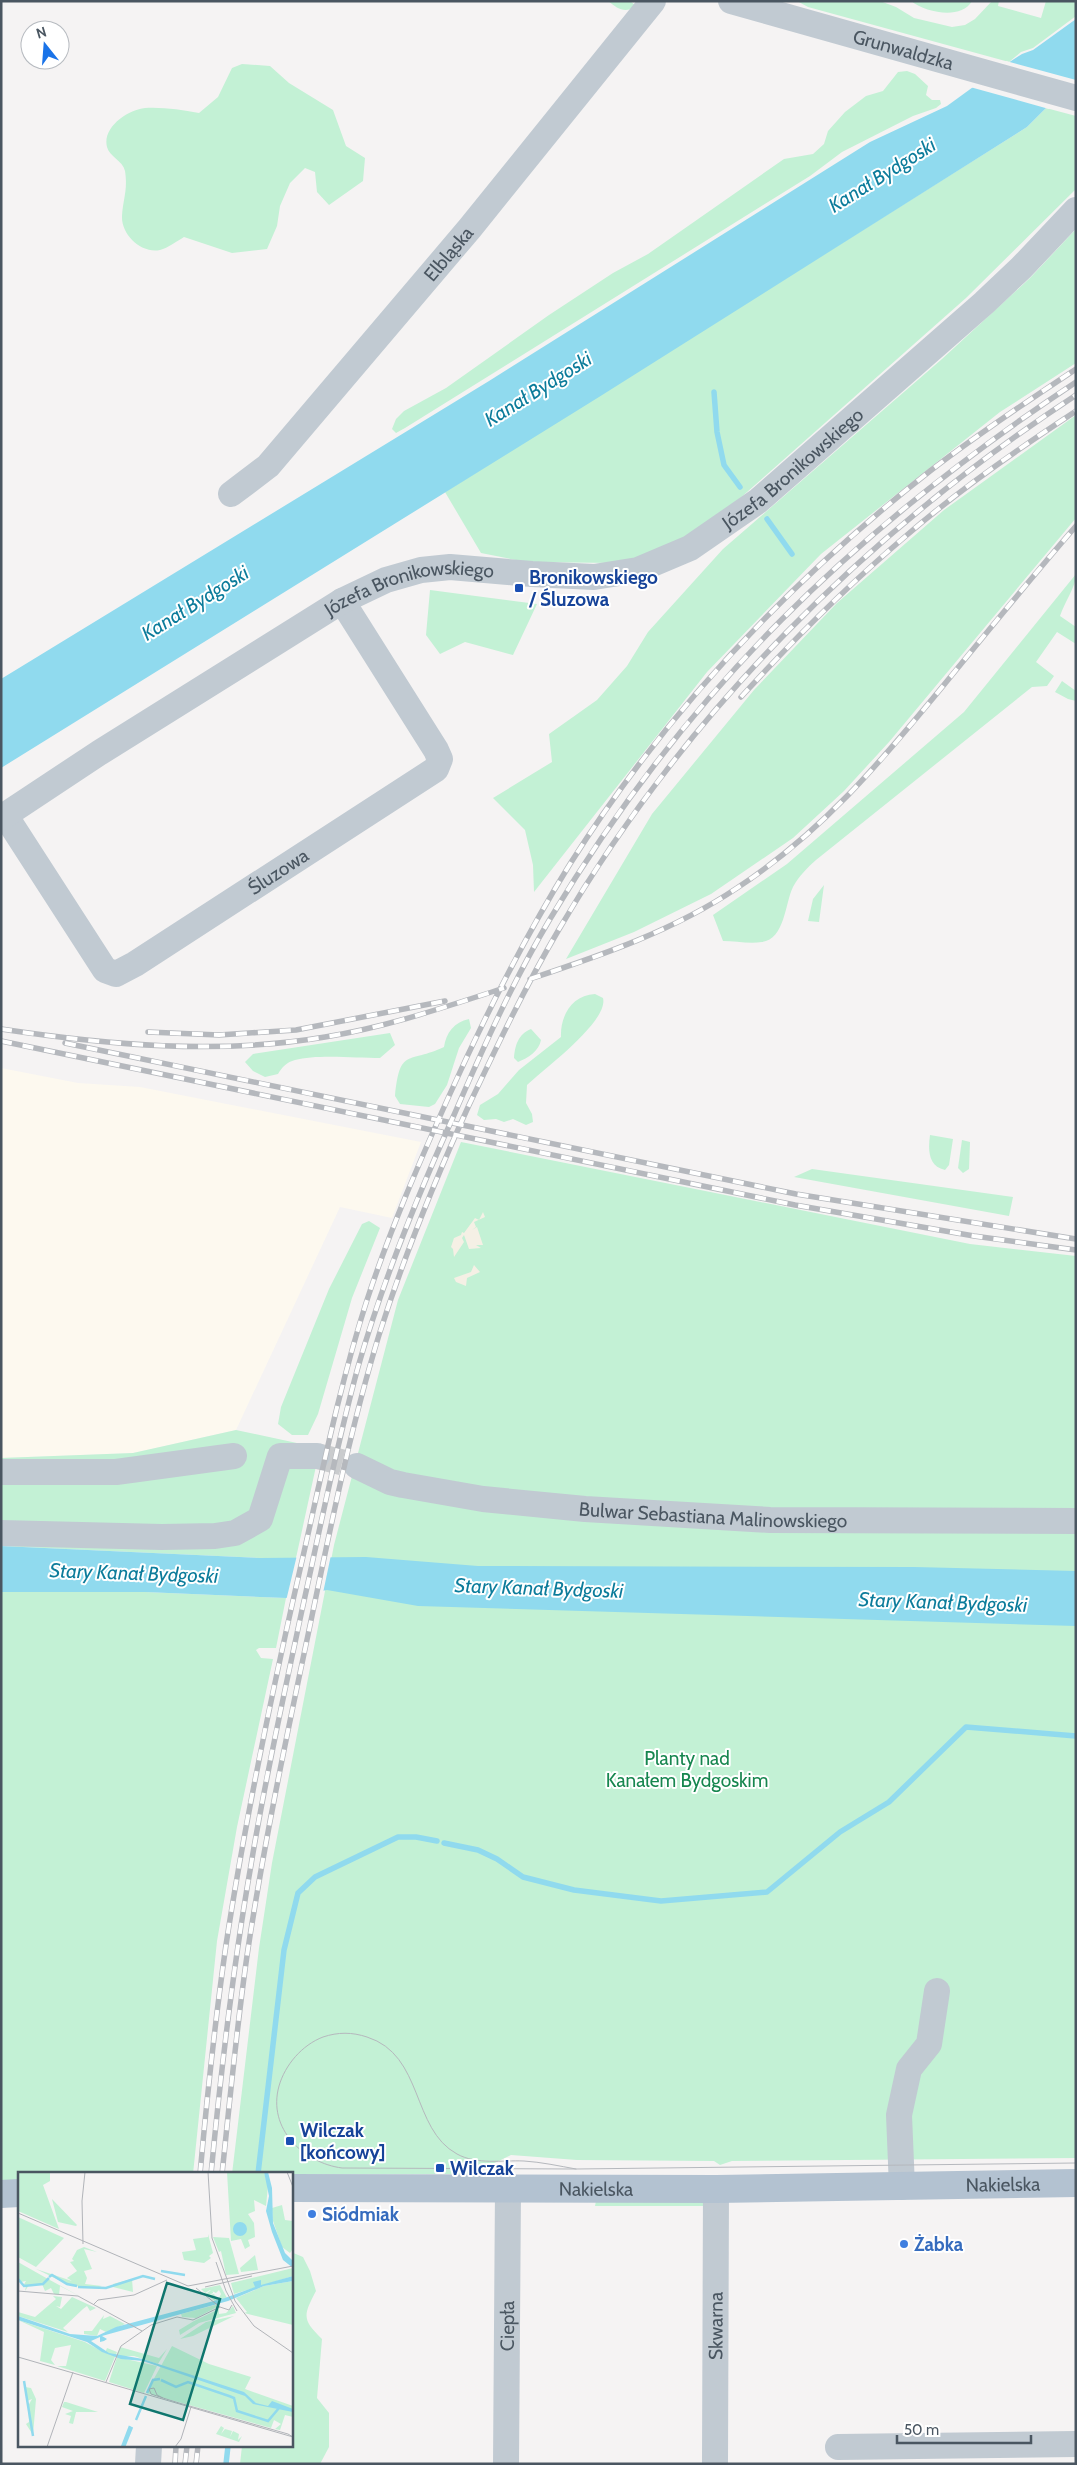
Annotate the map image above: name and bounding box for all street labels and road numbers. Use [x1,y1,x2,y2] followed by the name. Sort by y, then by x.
[850,25,956,75] street label: Grunwaldzka
[419,222,478,286] street label: Elbląska
[717,403,868,535] street label: Józefa Bronikowskiego
[319,556,495,622] street label: Józefa Bronikowskiego
[243,844,313,900] street label: Śluzowa
[578,1497,847,1532] street label: Bulwar Sebastiana Malinowskiego
[966,2173,1040,2197] street label: Nakielska
[559,2178,633,2201] street label: Nakielska
[704,2292,728,2360] street label: Skwarna
[496,2301,519,2351] street label: Ciepła

